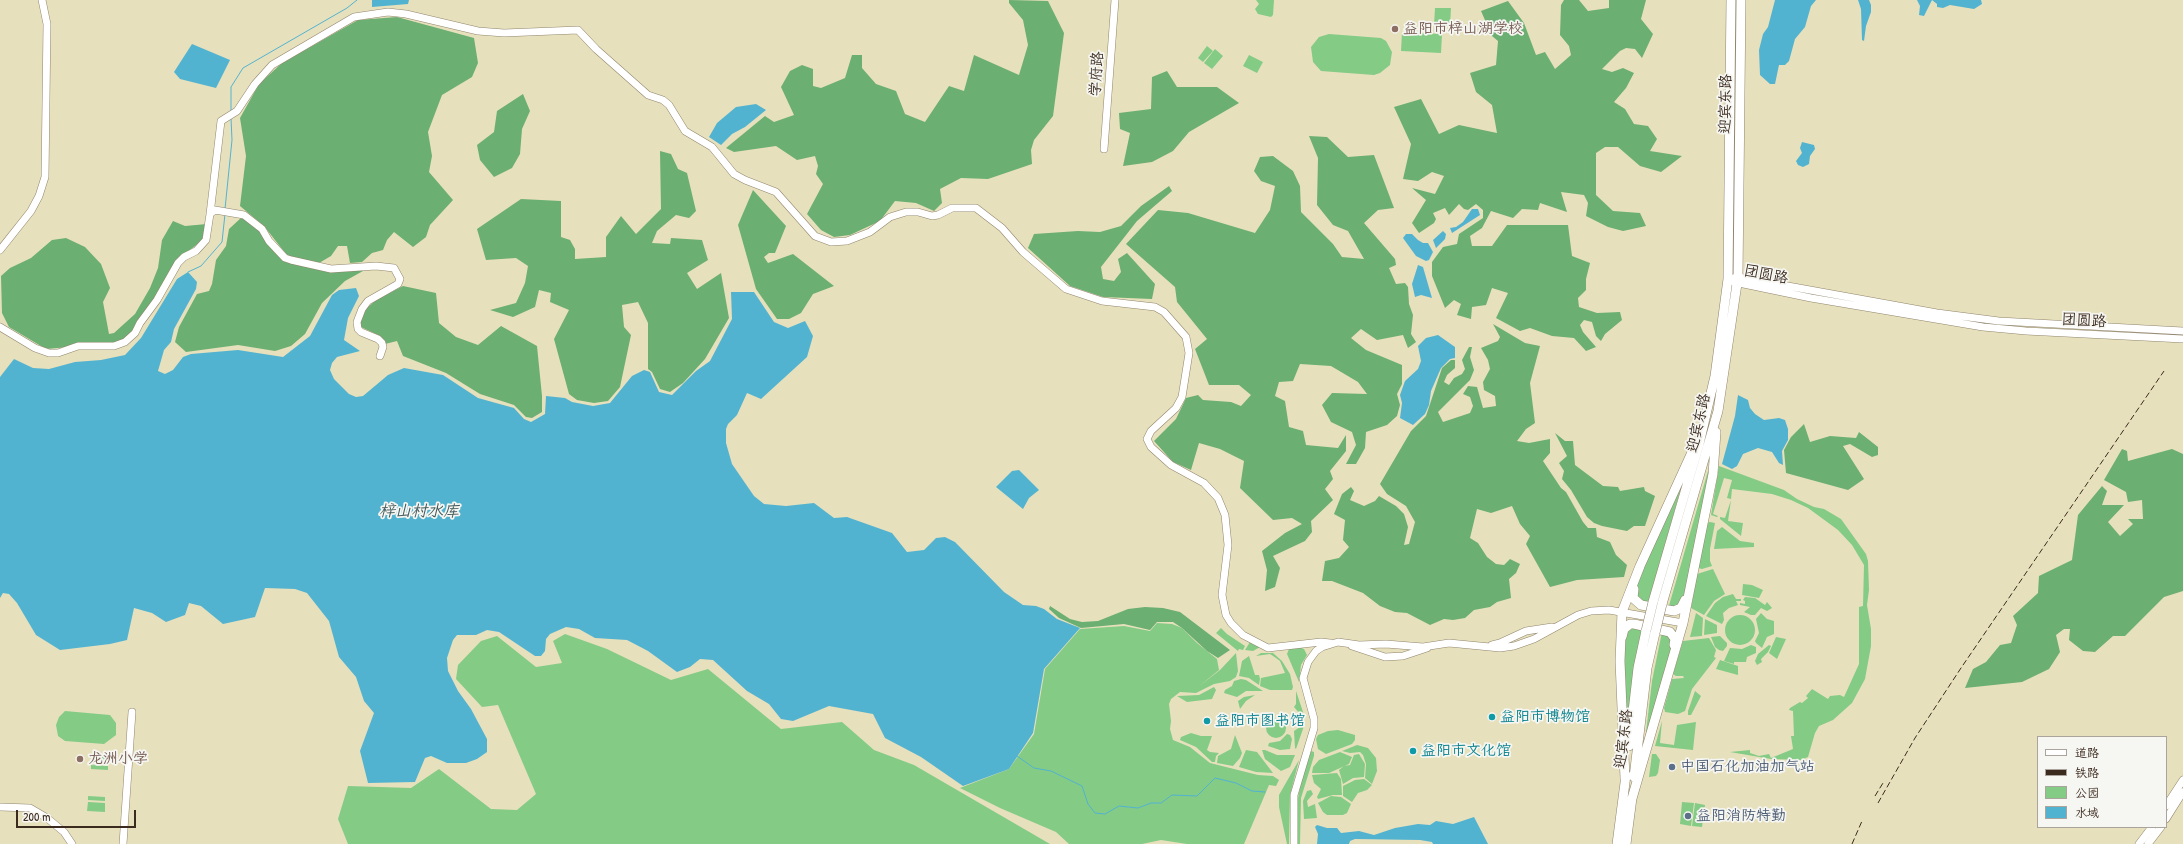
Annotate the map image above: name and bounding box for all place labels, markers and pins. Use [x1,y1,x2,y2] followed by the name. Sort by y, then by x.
[1403,20,1523,38] place label: 益阳市梓山湖学校
[1390,24,1400,34] marker: 益阳市梓山湖学校
[1500,708,1590,726] place label: 益阳市博物馆
[1215,712,1305,730] place label: 益阳市图书馆
[1487,712,1497,722] marker: 益阳市博物馆
[1202,716,1212,726] marker: 益阳市图书馆
[1421,742,1511,760] place label: 益阳市文化馆
[1408,746,1418,756] marker: 益阳市文化馆
[88,750,148,768] place label: 龙洲小学
[75,754,85,764] marker: 龙洲小学
[1680,758,1815,776] place label: 中国石化加油加气站
[1667,762,1677,772] marker: 中国石化加油加气站
[1696,807,1786,825] place label: 益阳消防特勤
[1683,811,1693,821] marker: 益阳消防特勤

